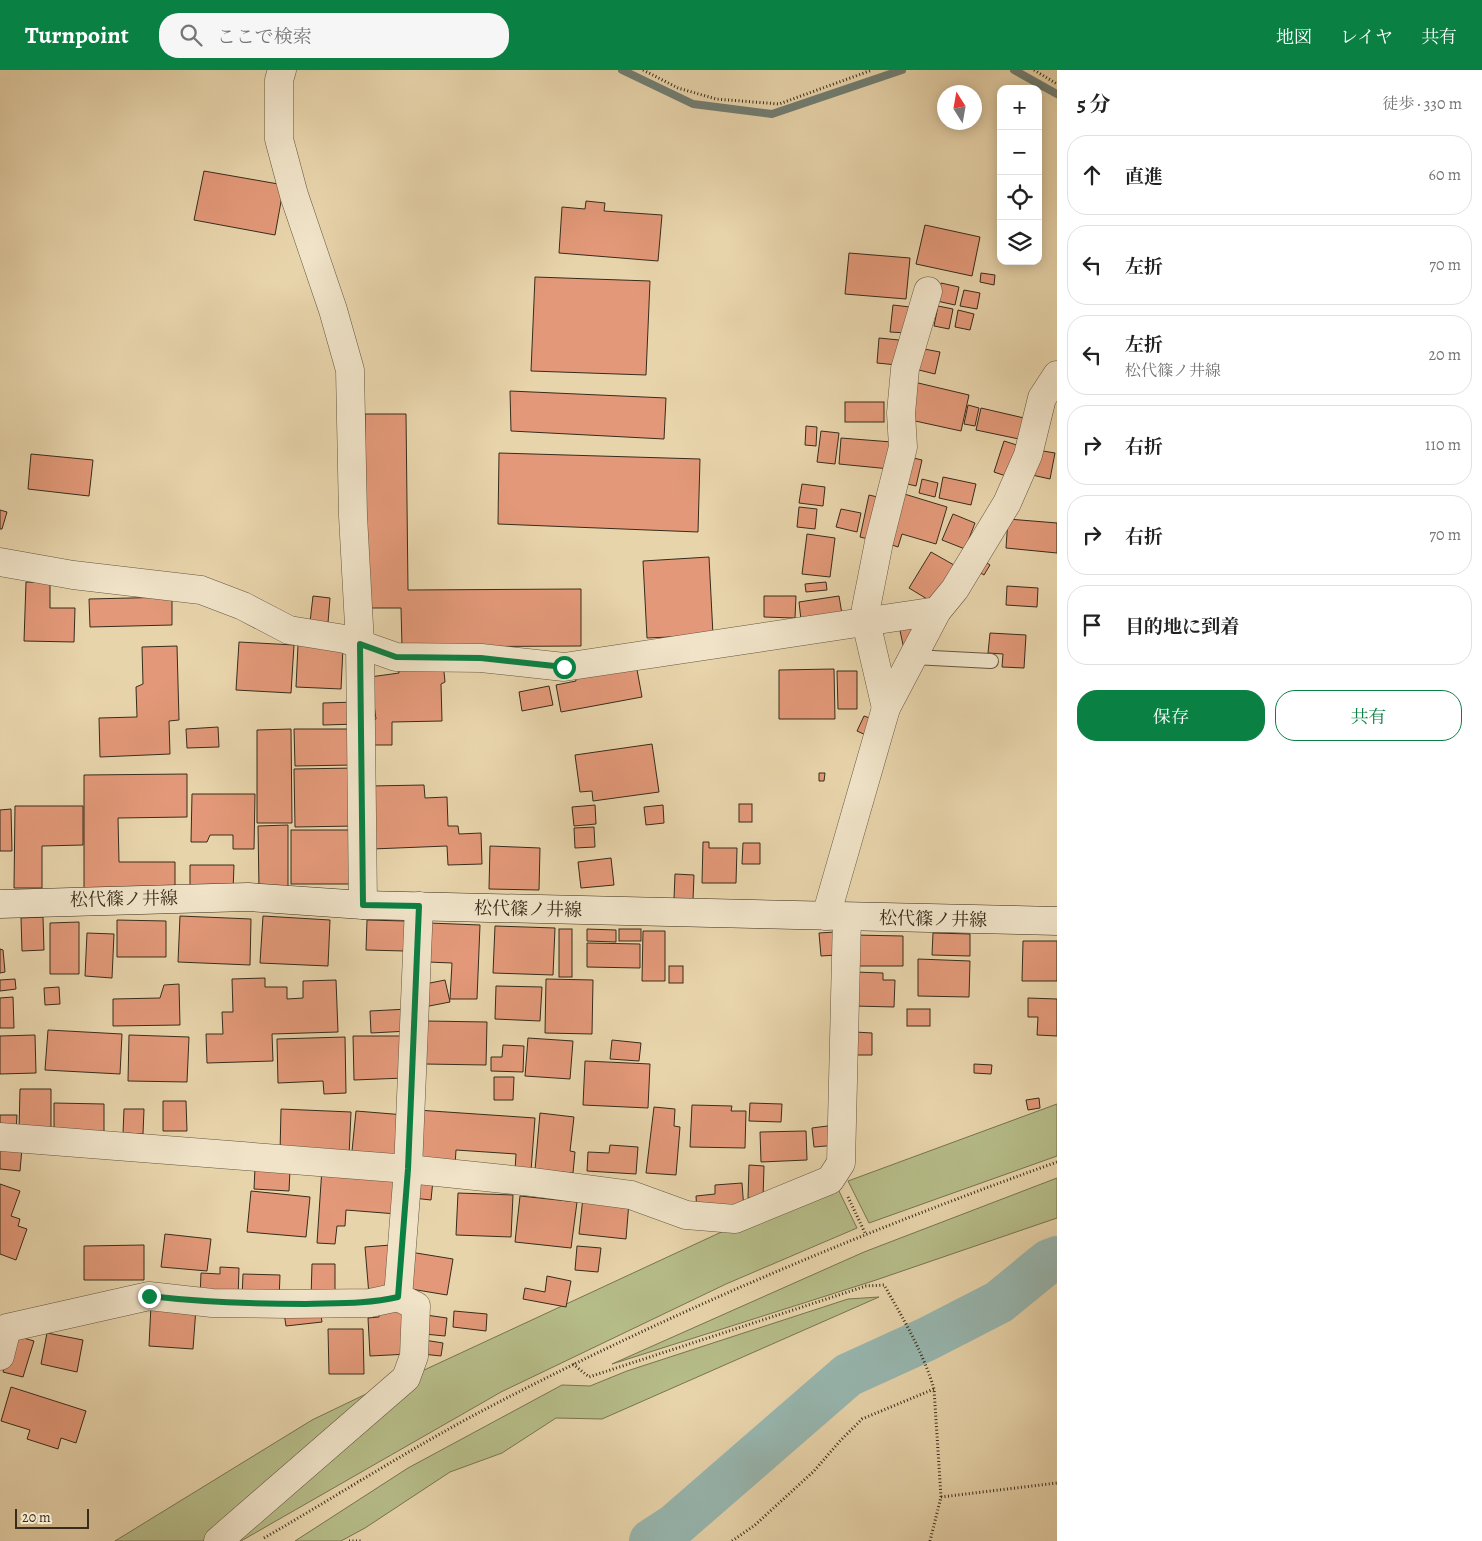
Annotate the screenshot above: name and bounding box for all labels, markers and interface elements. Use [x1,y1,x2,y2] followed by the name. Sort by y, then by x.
[159,13,509,58] search box
[25,19,129,51] text: Turnpoint
[177,21,205,49] icon: search
[217,24,312,50] text: ここで検索
[1276,25,1312,49] text: 地図
[1340,25,1393,49] text: レイヤ
[1421,25,1457,49] text: 共有
[937,85,982,130] north arrow
[997,85,1042,265] map controls
[997,85,1042,130] button: +
[1077,90,1111,118] text: 5 分
[1382,93,1462,115] text: 徒歩 · 330 m
[997,130,1042,175] button: −
[1078,161,1106,189] icon: ahead
[1125,164,1163,190] text: 直進
[1429,164,1461,186] text: 60 m
[997,175,1042,220] button: locate
[997,220,1042,265] button: layers
[1078,251,1106,279] icon: left
[1125,254,1163,280] text: 左折
[1429,254,1461,276] text: 70 m
[1125,332,1163,358] text: 左折
[1078,341,1106,369] icon: left
[1428,344,1461,366] text: 20 m
[1125,360,1221,382] text: 松代篠ノ井線
[1078,431,1106,459] icon: right
[1125,434,1163,460] text: 右折
[1425,434,1461,456] text: 110 m
[1078,521,1106,549] icon: right
[1125,524,1163,550] text: 右折
[1429,524,1461,546] text: 70 m
[1078,611,1106,639] icon: arrive
[1125,614,1239,640] text: 目的地に到着
[553,656,576,679] route start
[1077,690,1265,741] button: 保存
[1275,690,1462,741] button: 共有
[70,886,178,912] street label: 松代篠ノ井線
[474,896,582,922] street label: 松代篠ノ井線
[879,906,987,932] street label: 松代篠ノ井線
[138,1285,161,1308] route end
[15,1506,89,1529] scale bar
[22,1508,51,1527] text: 20 m

